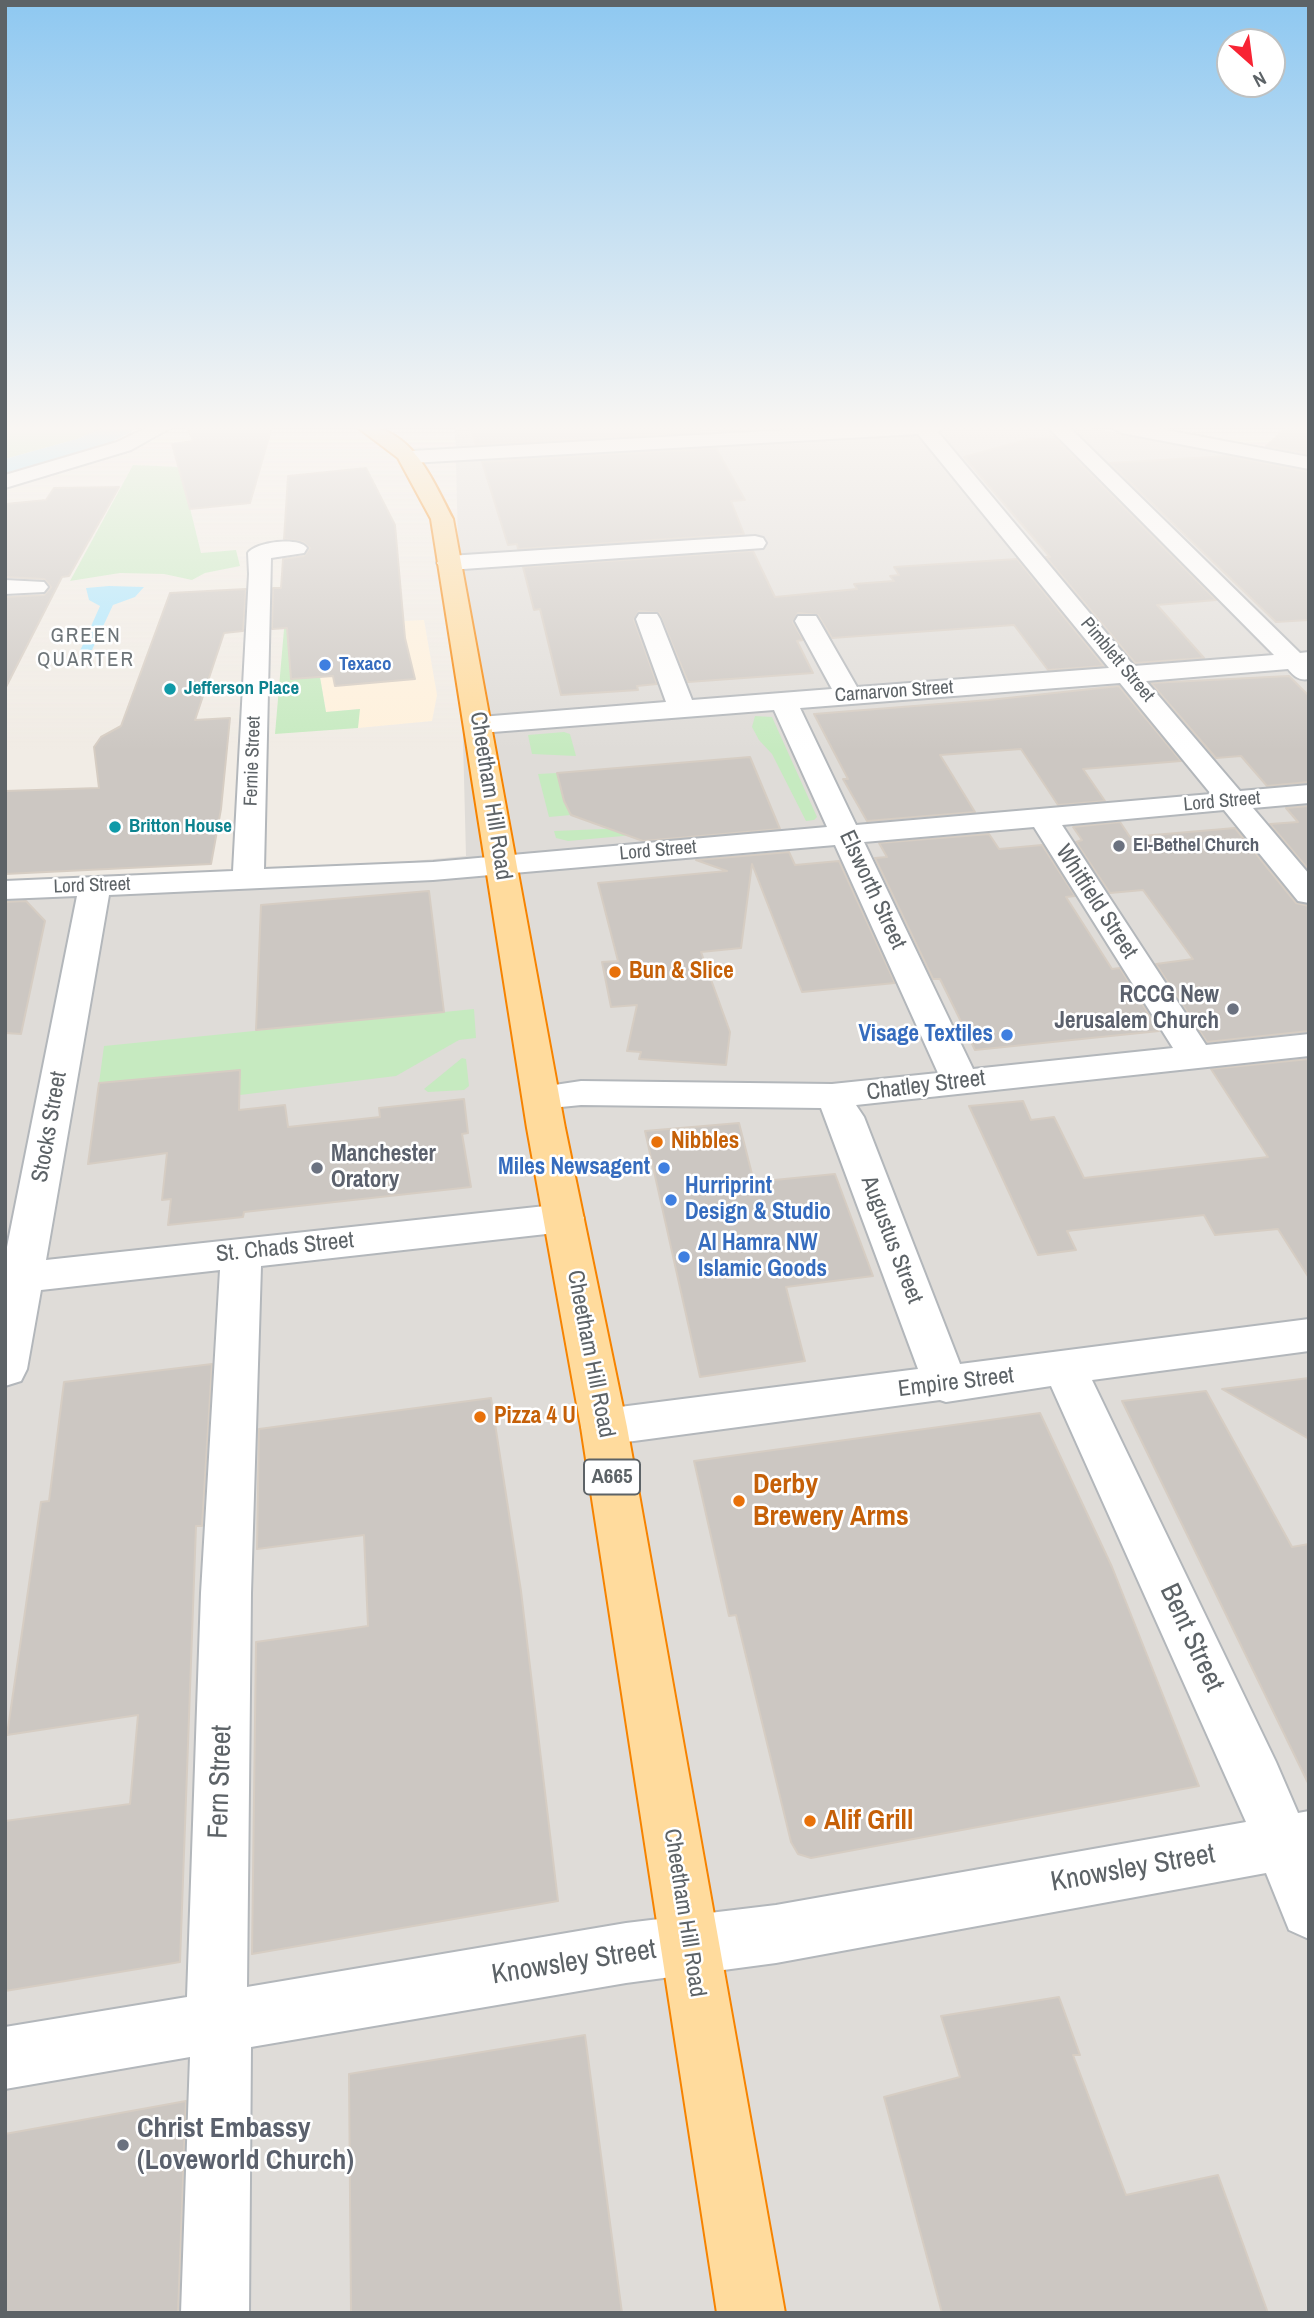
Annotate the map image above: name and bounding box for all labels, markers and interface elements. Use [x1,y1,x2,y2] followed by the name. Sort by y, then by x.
[1216,28,1286,98] north arrow
[1249,66,1271,94] text: N
[1075,613,1159,707] street label: Pimblett Street
[38,623,134,673] district label: GREEN QUARTER
[339,654,392,676] place label: Texaco
[317,657,333,673] marker: Texaco
[834,676,954,708] street label: Carnarvon Street
[184,678,299,700] place label: Jefferson Place
[162,681,178,697] marker: Jefferson Place
[463,710,517,882] street label: Cheetham Hill Road
[240,716,266,806] street label: Fernie Street
[1183,787,1261,817] street label: Lord Street
[129,816,232,838] place label: Britton House
[107,819,123,835] marker: Britton House
[832,826,912,954] street label: Elsworth Street
[1133,835,1259,857] place label: El-Bethel Church
[619,836,697,866] street label: Lord Street
[1111,838,1127,854] marker: El-Bethel Church
[1049,840,1143,964] street label: Whitfield Street
[53,873,131,899] street label: Lord Street
[629,958,734,986] place label: Bun & Slice
[607,964,623,980] marker: Bun & Slice
[1054,982,1219,1036] place label: RCCG New Jerusalem Church
[1225,1001,1241,1017] marker: RCCG New Jerusalem Church
[858,1021,993,1049] place label: Visage Textiles
[999,1027,1015,1043] marker: Visage Textiles
[865,1065,987,1107] street label: Chatley Street
[27,1069,73,1185] street label: Stocks Street
[671,1128,739,1156] place label: Nibbles
[649,1134,665,1150] marker: Nibbles
[331,1141,436,1195] place label: Manchester Oratory
[498,1154,650,1182] place label: Miles Newsagent
[309,1160,325,1176] marker: Manchester Oratory
[656,1160,672,1176] marker: Miles Newsagent
[854,1172,928,1308] street label: Augustus Street
[685,1173,831,1227] place label: Hurriprint Design & Studio
[663,1192,679,1208] marker: Hurriprint Design & Studio
[215,1227,355,1269] street label: St. Chads Street
[698,1230,827,1284] place label: Al Hamra NW Islamic Goods
[676,1249,692,1265] marker: Al Hamra NW Islamic Goods
[560,1268,620,1440] street label: Cheetham Hill Road
[897,1362,1015,1404] street label: Empire Street
[494,1403,576,1431] place label: Pizza 4 U
[472,1409,488,1425] marker: Pizza 4 U
[584,1460,640,1494] road number: A665
[753,1468,909,1534] place label: Derby Brewery Arms
[731,1493,747,1509] marker: Derby Brewery Arms
[1151,1579,1231,1697] street label: Bent Street
[202,1725,240,1839] street label: Fern Street
[824,1804,913,1838] place label: Alif Grill
[802,1813,818,1829] marker: Alif Grill
[657,1827,711,1999] street label: Cheetham Hill Road
[1048,1838,1218,1900] street label: Knowsley Street
[489,1933,659,1993] street label: Knowsley Street
[137,2112,354,2178] place label: Christ Embassy (Loveworld Church)
[115,2137,131,2153] marker: Christ Embassy (Loveworld Church)

